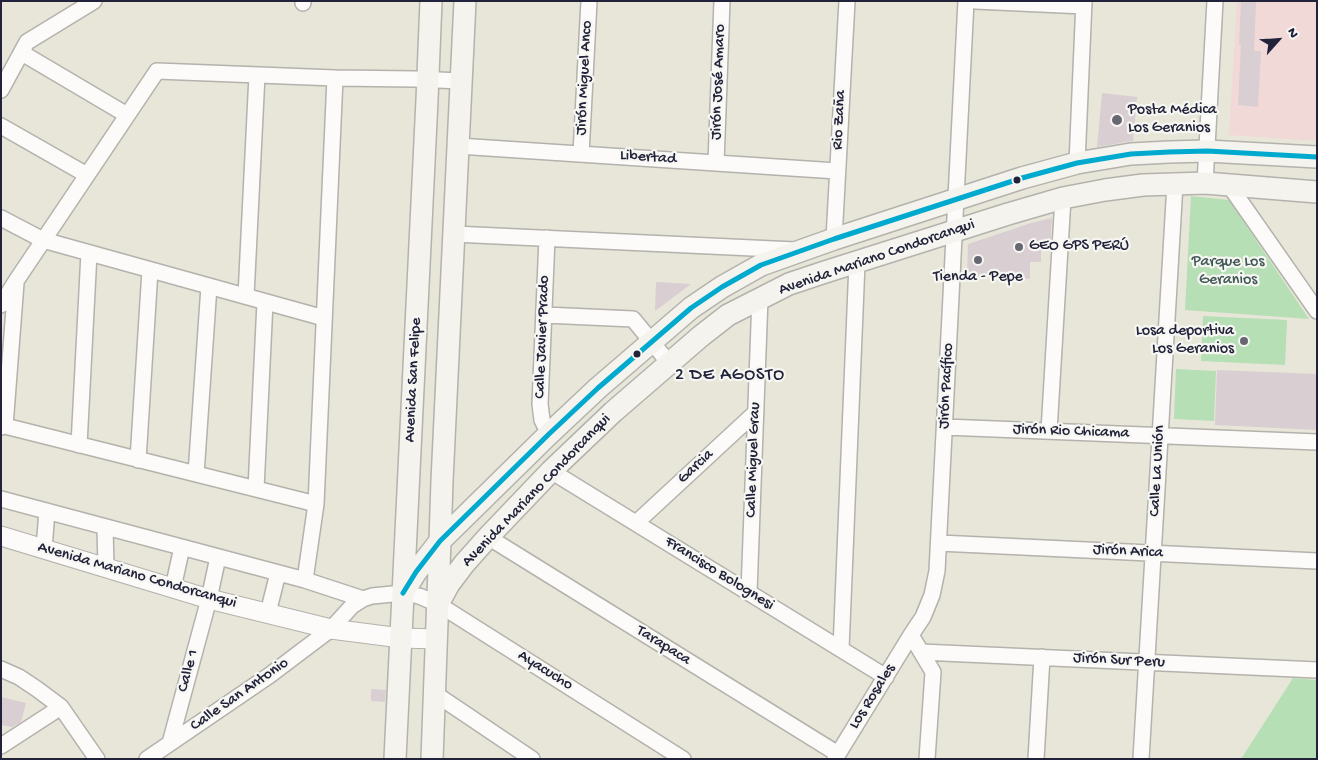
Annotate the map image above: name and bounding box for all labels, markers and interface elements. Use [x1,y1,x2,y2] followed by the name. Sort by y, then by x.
[1253,15,1303,65] north arrow
[572,20,598,136] street label: Jirón Miguel Anco
[707,24,731,140] street label: Jirón José Amaro
[1282,25,1302,41] text: N
[829,90,851,150] street label: Rio Zaña
[1128,101,1217,139] place label: Posta Médica Los Geranios
[1110,113,1124,127] marker: Posta Médica Los Geranios
[619,146,677,170] street label: Libertad
[1012,175,1022,185] unlabelled marker
[777,215,977,301] street label: Avenida Mariano Condorcanqui
[1029,237,1129,257] place label: GEO GPS PERÚ
[1013,241,1025,253] marker: GEO GPS PERÚ
[1192,253,1264,291] park label: Parque Los Geranios
[972,254,984,266] marker: Tienda - Pepe
[933,268,1023,288] place label: Tienda - Pepe
[531,275,555,399] street label: Calle Javier Prado
[401,317,427,443] street label: Avenida San Felipe
[1136,322,1234,360] place label: Losa deportiva Los Geranios
[1238,335,1250,347] marker: Losa deportiva Los Geranios
[935,343,959,429] street label: Jirón Pacífico
[632,349,642,359] unlabelled marker
[674,365,786,387] district label: 2 DE AGOSTO
[742,402,766,518] street label: Calle Miguel Grau
[459,410,615,572] street label: Avenida Mariano Condorcanqui
[1012,420,1130,444] street label: Jirón Rio Chicama
[1146,425,1170,517] street label: Calle La Unión
[674,446,718,488] street label: Garcia
[661,533,777,615] street label: Francisco Bolognesi
[35,538,239,614] street label: Avenida Mariano Condorcanqui
[1092,541,1164,563] street label: Jirón Arica
[632,622,694,670] street label: Tarapaca
[514,647,576,695] street label: Ayacucho
[174,648,204,694] street label: Calle 1
[1073,649,1165,673] street label: Jirón Sur Peru
[187,654,293,736] street label: Calle San Antonio
[846,661,900,733] street label: Los Rosales

